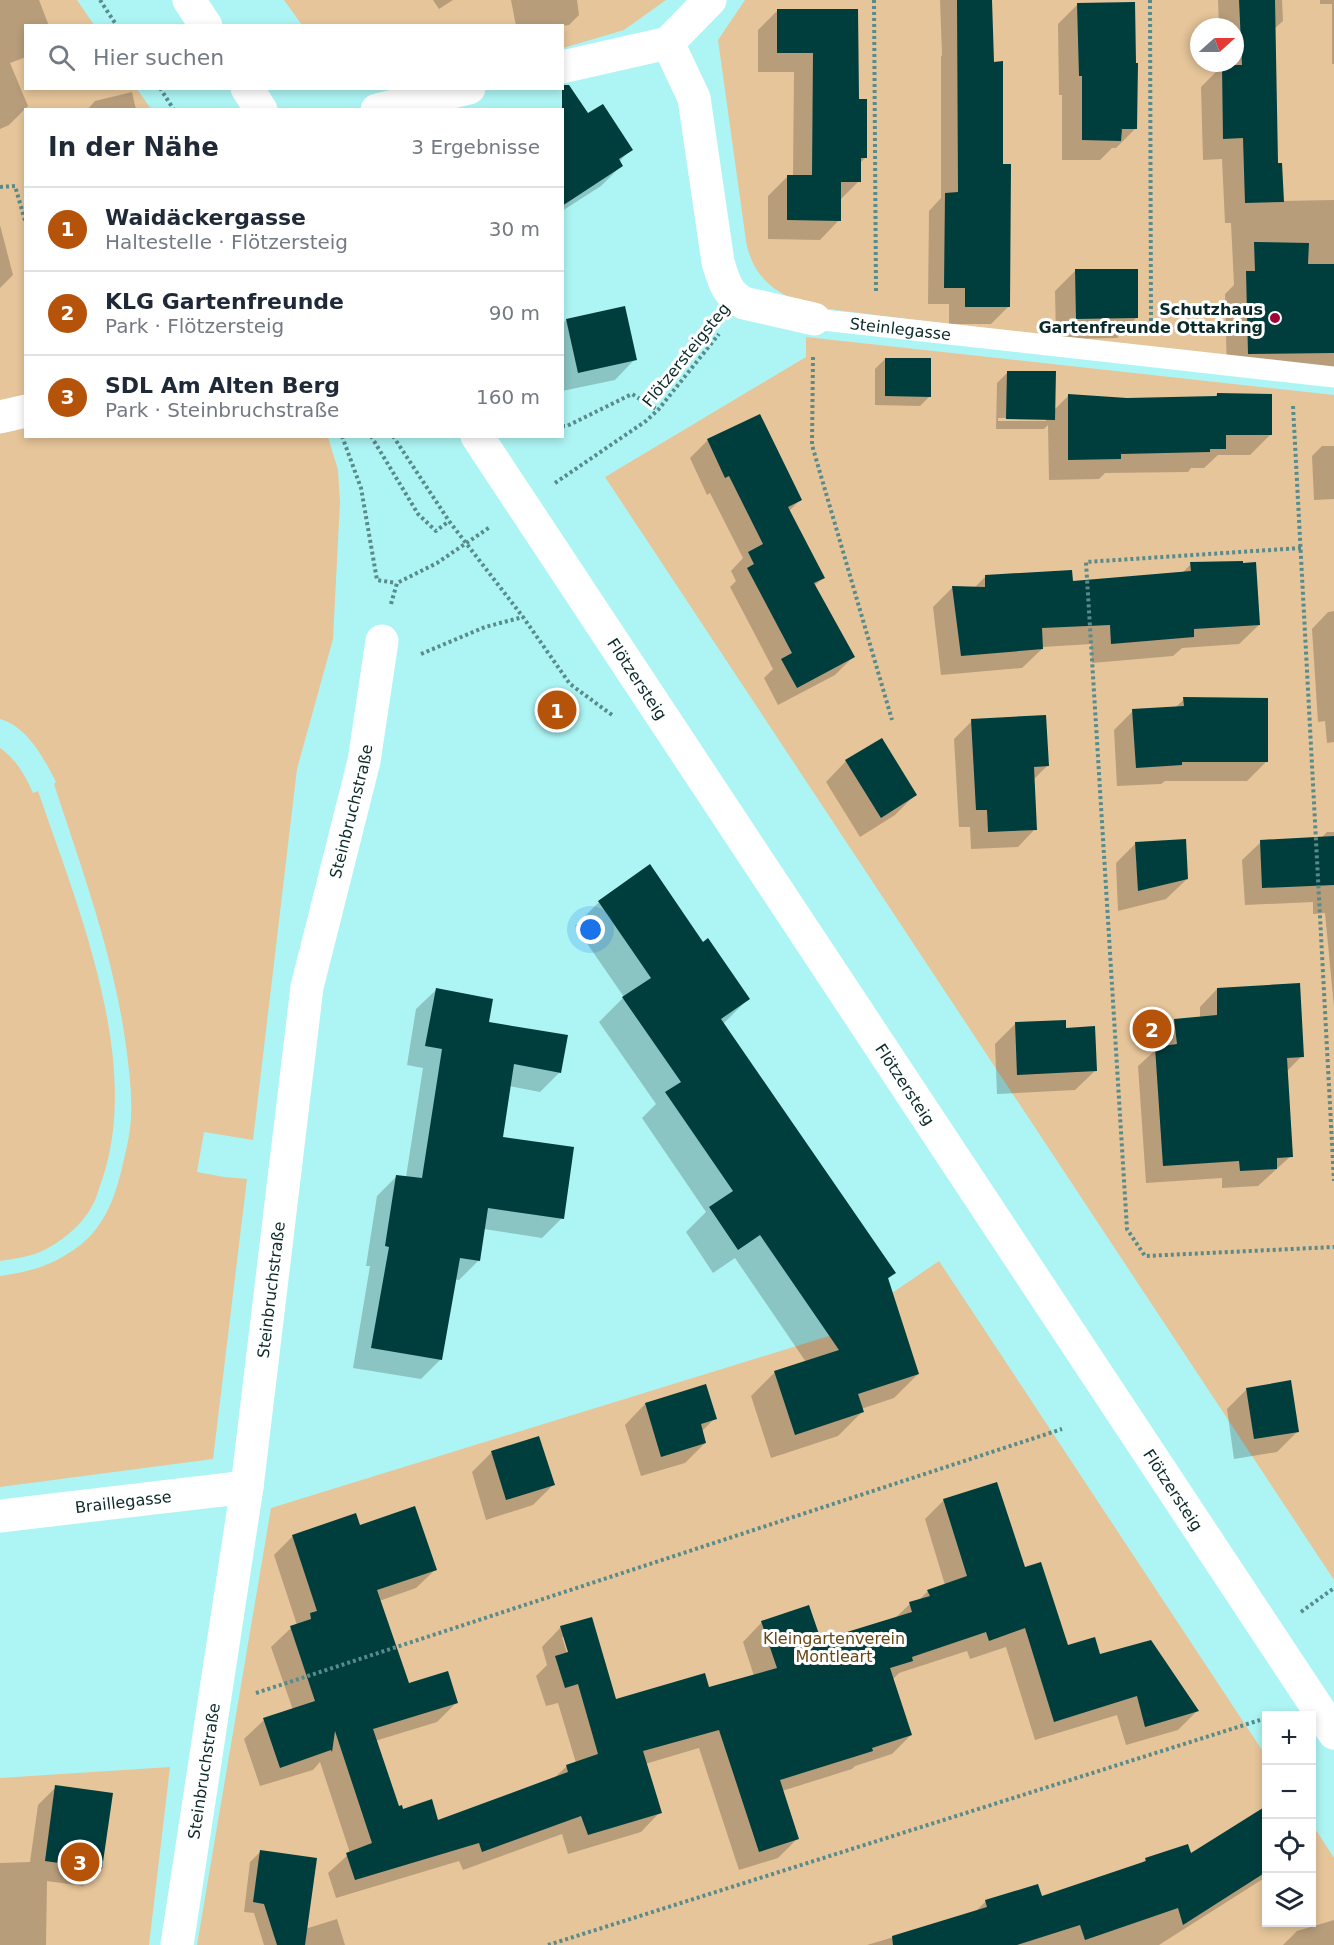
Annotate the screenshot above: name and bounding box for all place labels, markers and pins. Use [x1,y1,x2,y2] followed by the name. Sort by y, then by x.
[1038,300,1263,337] place label: Schutzhaus Gartenfreunde Ottakring
[1268,311,1282,325] marker: Schutzhaus Gartenfreunde Ottakring
[538,688,576,732] pin: 1
[1132,1006,1172,1052] pin: 2
[60,1840,100,1884] pin: 3

